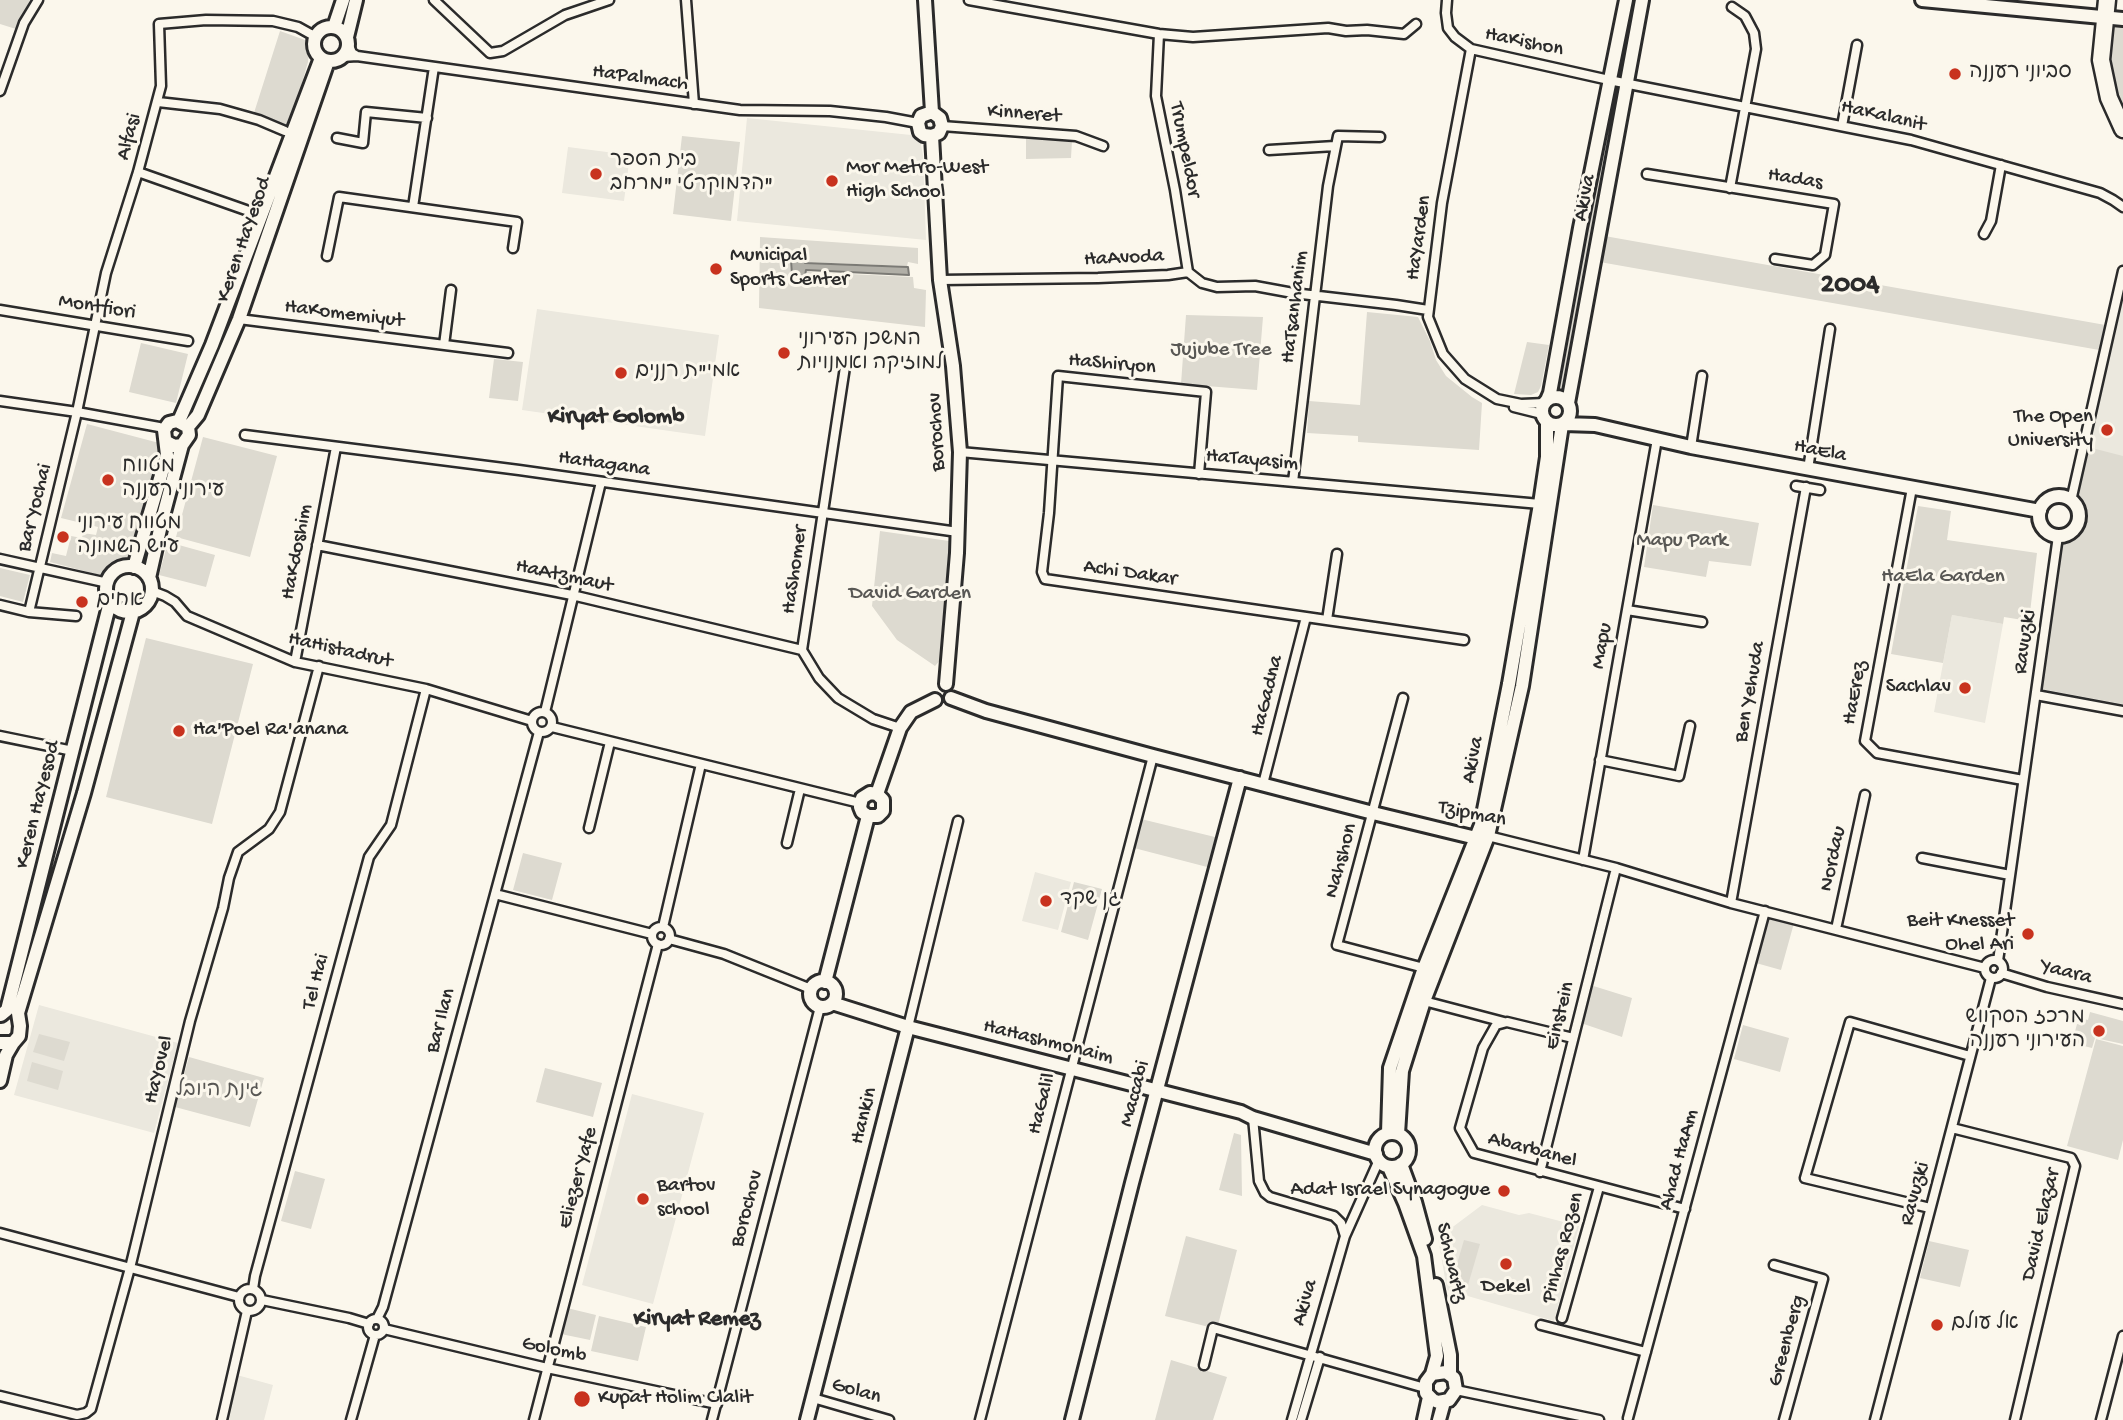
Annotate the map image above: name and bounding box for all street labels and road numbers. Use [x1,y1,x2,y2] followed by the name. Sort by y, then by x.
[1482,22,1566,64] street label: HaKishon
[590,60,690,98] street label: HaPalmach
[1838,95,1928,139] street label: HaKalanit
[986,100,1062,130] street label: Kinneret
[1162,100,1206,200] street label: Trumpeldor
[112,111,148,163] street label: Alfasi
[1766,163,1824,197] street label: Hadas
[1569,172,1603,224] street label: Akiva
[212,174,278,306] street label: Keren HaYesod
[1402,194,1438,282] street label: HaYarden
[1083,244,1165,274] street label: HaAvoda
[1277,249,1315,365] street label: HaTsanhanim
[57,289,137,327] street label: Montfiori
[283,295,405,335] street label: HaKomemiyut
[1067,349,1157,381] street label: HaShiryon
[923,392,953,472] street label: Borochov
[1792,435,1848,469] street label: HaEla
[1205,444,1299,478] street label: HaTayasim
[556,446,652,484] street label: HaHagana
[13,461,59,555] street label: Bar Yochai
[276,502,320,602] street label: HaKdoshim
[777,524,815,616] street label: HaShomer
[513,554,615,600] street label: HaAtzmaut
[1082,555,1178,593] street label: Achi Dakar
[2009,608,2043,676] street label: Ravuzki
[1587,621,1619,671] street label: Mapu
[285,627,395,675] street label: HaHistadrut
[1730,639,1772,745] street label: Ben Yehuda
[1246,653,1290,739] street label: HaGadna
[1838,659,1874,727] street label: HaErez
[1457,734,1491,786] street label: Akiva
[11,738,67,872] street label: Keren HaYesod
[1436,796,1508,834] street label: Tzipman
[1320,821,1364,901] street label: Nahshon
[1815,824,1853,894] street label: Nordau
[297,951,337,1013] street label: Tel Hai
[2038,954,2094,992] street label: Yaara
[1540,979,1582,1053] street label: Einstein
[421,986,463,1056] street label: Bar Ilan
[980,1015,1116,1071] street label: HaHashmonaim
[139,1033,181,1107] street label: HaYovel
[1115,1058,1157,1130] street label: Maccabi
[1023,1071,1063,1137] street label: HaGalil
[846,1085,884,1147] street label: Hankin
[1654,1107,1706,1213] street label: Ahad HaAm
[553,1124,605,1232] street label: Eliezer Yafe
[1485,1127,1579,1175] street label: Abarbanel
[1895,1159,1937,1229] street label: Ravuzki
[2017,1167,2067,1283] street label: David Elazar
[726,1168,770,1250] street label: Borochov
[1537,1190,1591,1306] street label: Pinhas Rozen
[1429,1221,1471,1305] street label: Schwartz
[1287,1277,1325,1329] street label: Akiva
[1764,1293,1812,1389] street label: Greenberg
[519,1332,589,1370] street label: Golomb
[828,1373,884,1411] street label: Golan

